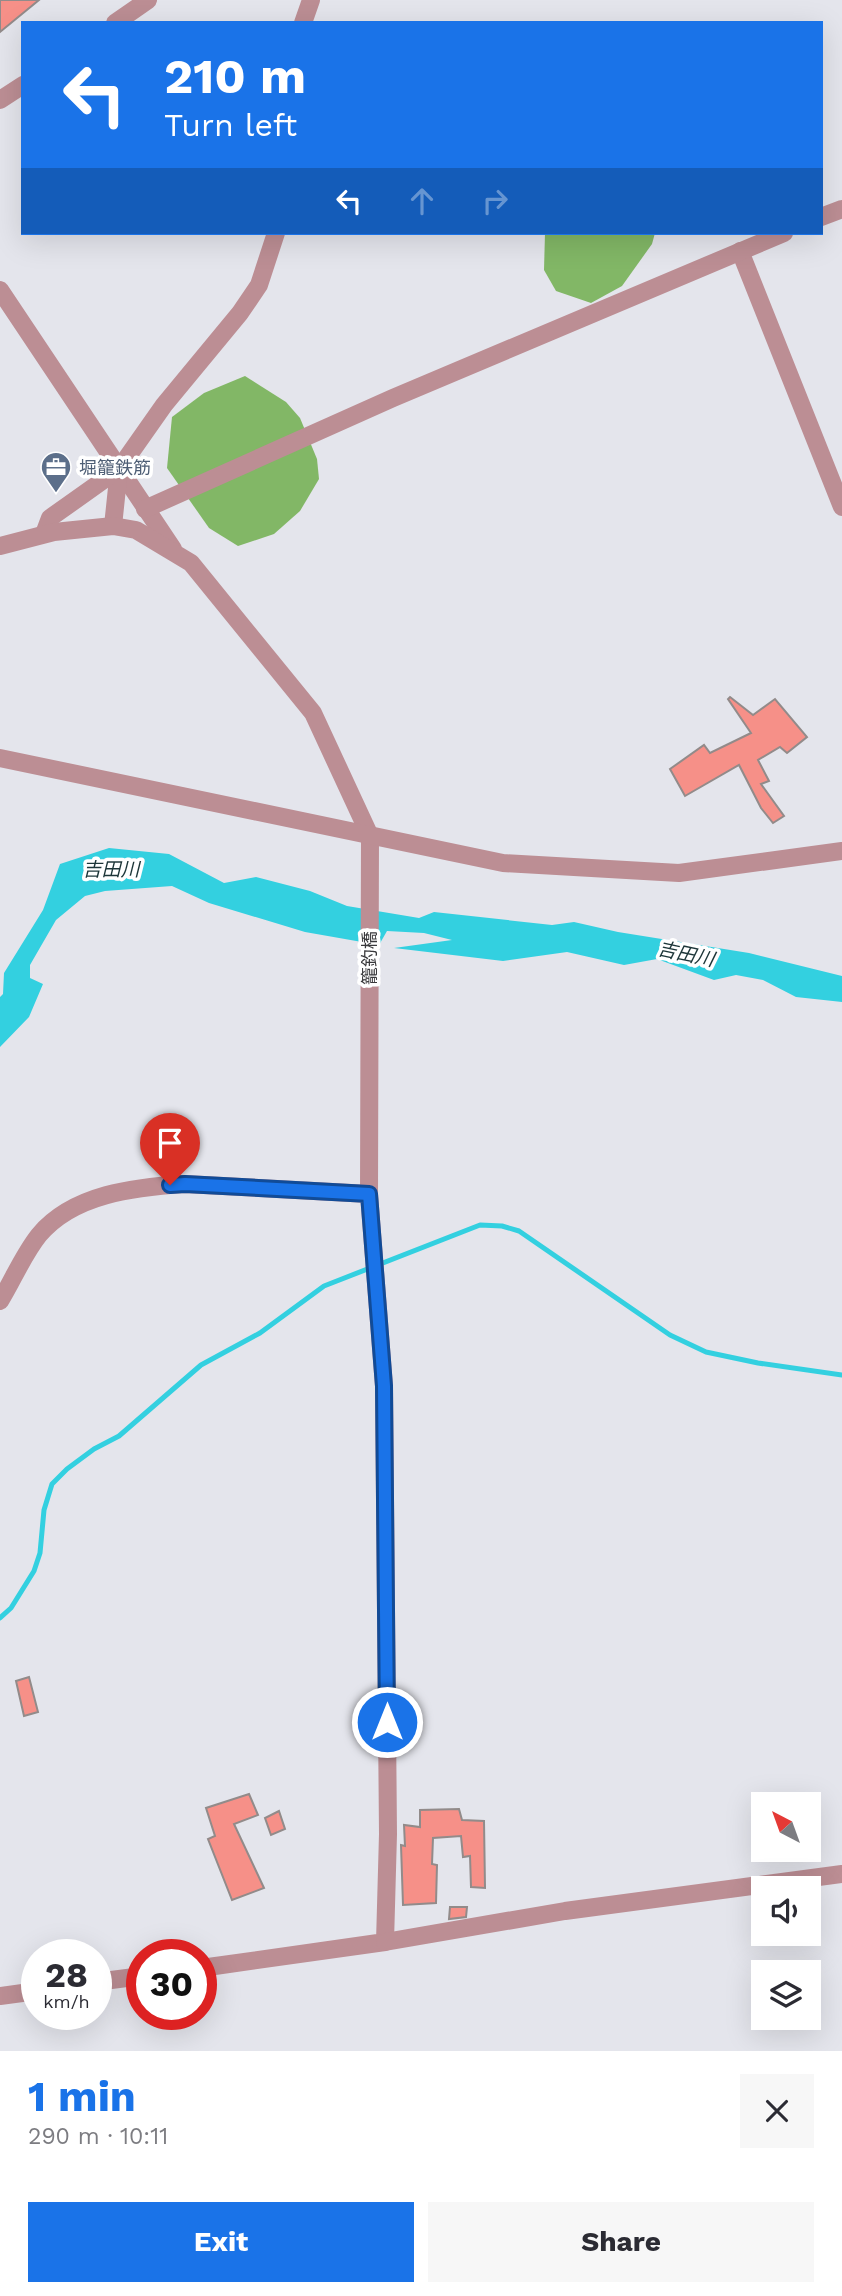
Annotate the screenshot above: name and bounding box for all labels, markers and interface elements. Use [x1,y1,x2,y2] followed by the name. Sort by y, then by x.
[164,47,306,105] text: 210 m
[49,49,140,140] icon: left
[164,106,297,144] text: Turn left
[330,182,368,220] icon: left
[403,182,441,220] icon: ahead
[476,182,514,220] icon: right
[39,450,73,494] office icon: 堀籠鉄筋
[79,457,151,478] place label: 堀籠鉄筋
[82,858,141,881] water label: 吉田川
[359,931,380,985] street label: 籠釣橋
[656,937,718,972] water label: 吉田川
[140,1113,200,1185] pin
[151,1124,189,1162] icon: arrive
[350,1685,424,1759] position arrow
[751,1792,821,1862] north arrow
[751,1792,821,2030] map controls
[751,1876,821,1946] button: sound
[126,1939,217,2030] speed limit sign: 30
[45,1954,88,1996] text: 28
[751,1960,821,2030] button: layers
[43,1991,90,2012] text: km/h
[28,2072,136,2121] text: 1 min
[740,2074,814,2148] button: close
[28,2123,168,2150] text: 290 m · 10:11
[28,2202,414,2282] button: Exit
[428,2202,814,2282] button: Share

